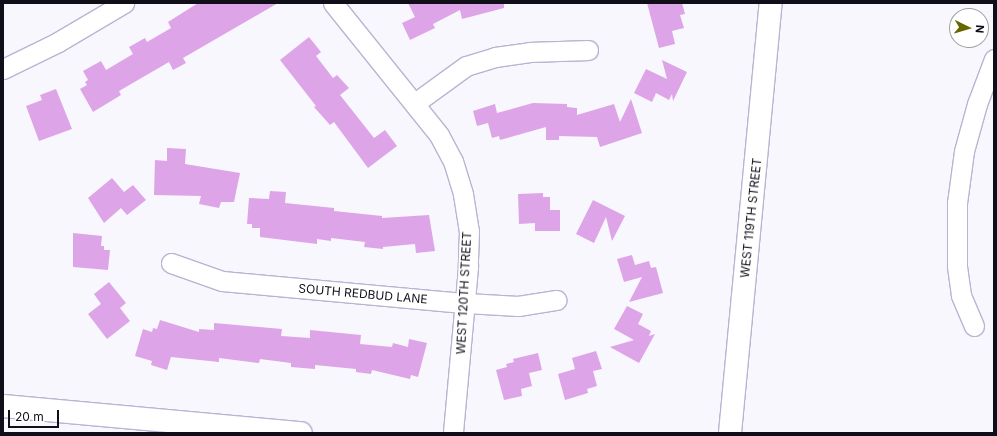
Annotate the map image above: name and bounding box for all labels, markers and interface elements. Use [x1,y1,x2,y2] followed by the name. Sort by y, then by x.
[949,8,989,48] north arrow
[973,24,987,34] text: N
[738,157,764,279] street label: WEST 119TH STREET
[454,231,474,355] street label: WEST 120TH STREET
[298,281,428,307] street label: SOUTH REDBUD LANE
[10,402,61,428] scale bar
[15,409,44,424] text: 20 m

